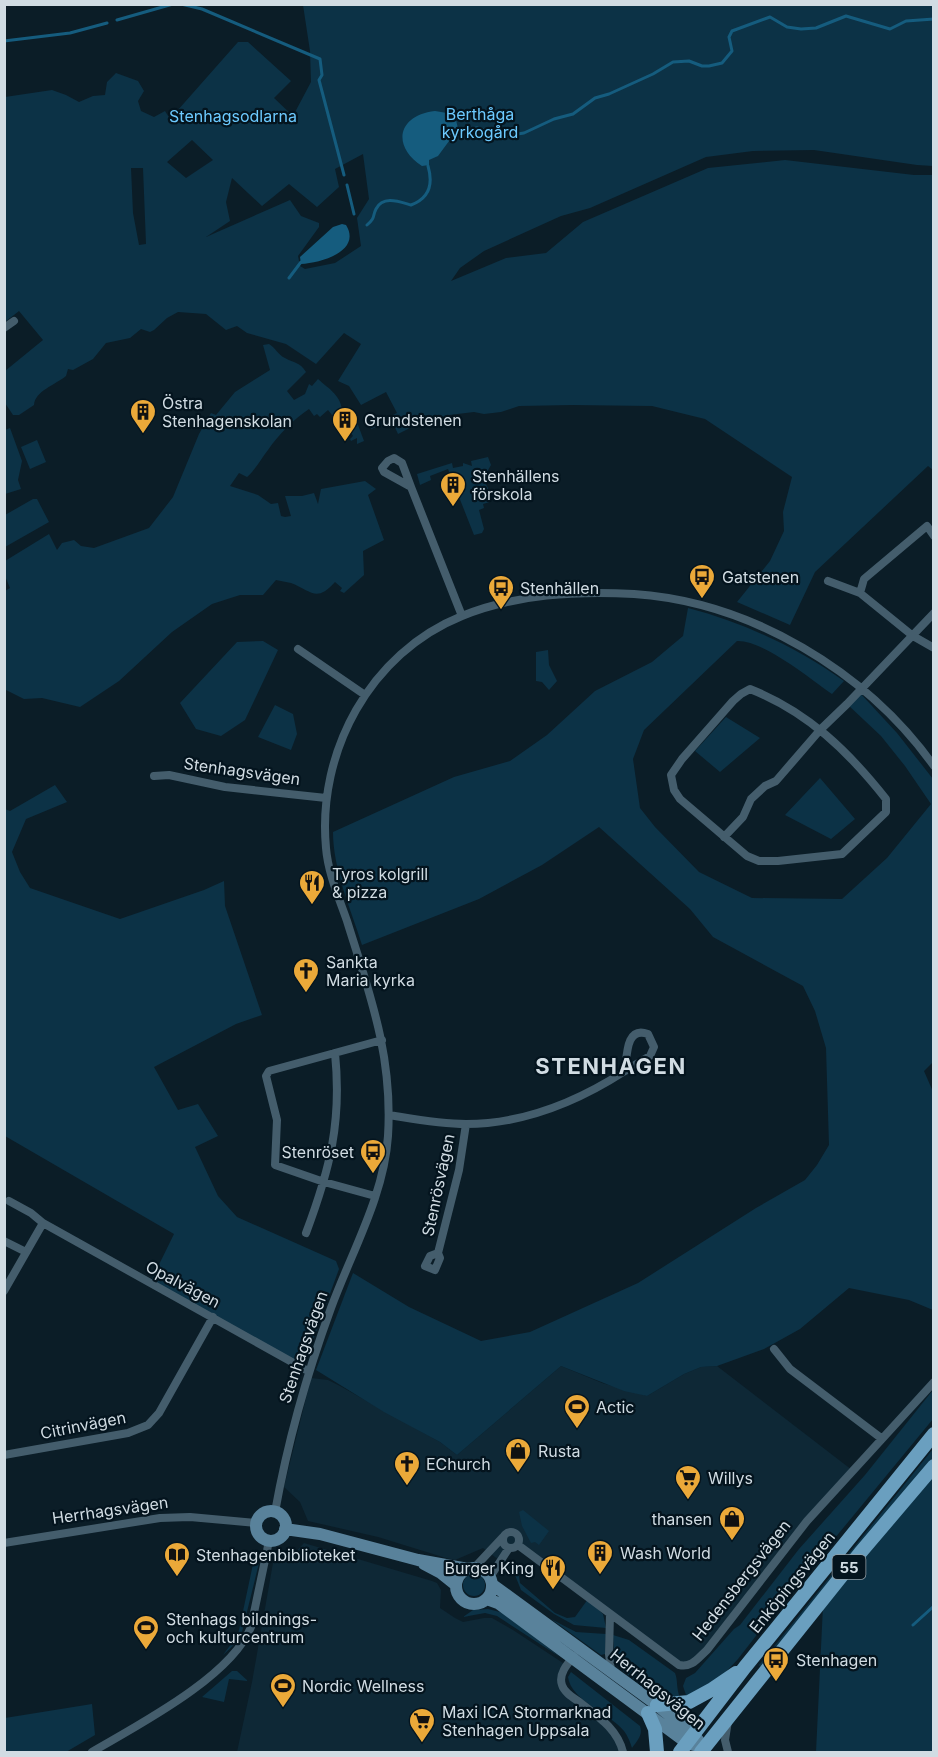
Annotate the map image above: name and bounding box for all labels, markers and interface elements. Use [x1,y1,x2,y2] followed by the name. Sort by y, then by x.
[442,104,518,142] park label: Berthåga kyrkogård
[169,106,297,126] park label: Stenhagsodlarna
[162,393,292,431] place label: Östra Stenhagenskolan
[128,397,158,435] building icon: Östra Stenhagenskolan
[330,405,360,443] building icon: Grundstenen
[364,410,462,430] place label: Grundstenen
[472,466,560,504] place label: Stenhällens förskola
[438,470,468,508] building icon: Stenhällens förskola
[687,562,717,600] bus stop icon: Gatstenen
[722,567,799,587] place label: Gatstenen
[486,573,516,611] bus stop icon: Stenhällen
[520,578,599,598] place label: Stenhällen
[183,753,301,789] street label: Stenhagsvägen
[332,864,428,902] place label: Tyros kolgrill & pizza
[297,868,327,906] restaurant icon: Tyros kolgrill & pizza
[326,952,415,990] place label: Sankta Maria kyrka
[291,956,321,994] church icon: Sankta Maria kyrka
[535,1053,687,1079] district label: STENHAGEN
[417,1132,459,1238] street label: Stenrösvägen
[358,1137,388,1175] bus stop icon: Stenröset
[282,1142,354,1162] place label: Stenröset
[142,1256,224,1312] street label: Opalvägen
[274,1288,332,1406] street label: Stenhagsvägen
[562,1392,592,1430] sports icon: Actic
[596,1397,634,1417] place label: Actic
[39,1407,127,1443] street label: Citrinvägen
[503,1436,533,1474] shop icon: Rusta
[538,1441,581,1461] place label: Rusta
[392,1449,422,1487] church icon: EChurch
[426,1454,491,1474] place label: EChurch
[673,1463,703,1501] supermarket icon: Willys
[708,1468,753,1488] place label: Willys
[51,1492,169,1528] street label: Herrhagsvägen
[717,1504,747,1542] shop icon: thansen
[652,1509,712,1529] place label: thansen
[688,1516,794,1644] street label: Hedensbergsvägen
[745,1527,839,1637] street label: Enköpingsvägen
[585,1538,615,1576] building icon: Wash World
[162,1540,192,1578] library icon: Stenhagenbiblioteket
[620,1543,711,1563] place label: Wash World
[196,1545,355,1565] place label: Stenhagenbiblioteket
[538,1553,568,1591] restaurant icon: Burger King
[832,1555,866,1579] road number: 55
[445,1558,534,1578] place label: Burger King
[166,1609,317,1647] place label: Stenhags bildnings- och kulturcentrum
[131,1613,161,1651] sports icon: Stenhags bildnings- och kulturcentrum
[606,1644,710,1734] street label: Herrhagsvägen
[761,1645,791,1683] bus stop icon: Stenhagen
[796,1650,877,1670] place label: Stenhagen
[268,1671,298,1709] sports icon: Nordic Wellness
[302,1676,424,1696] place label: Nordic Wellness
[442,1702,611,1740] place label: Maxi ICA Stormarknad Stenhagen Uppsala
[407,1706,437,1744] supermarket icon: Maxi ICA Stormarknad Stenhagen Uppsala

